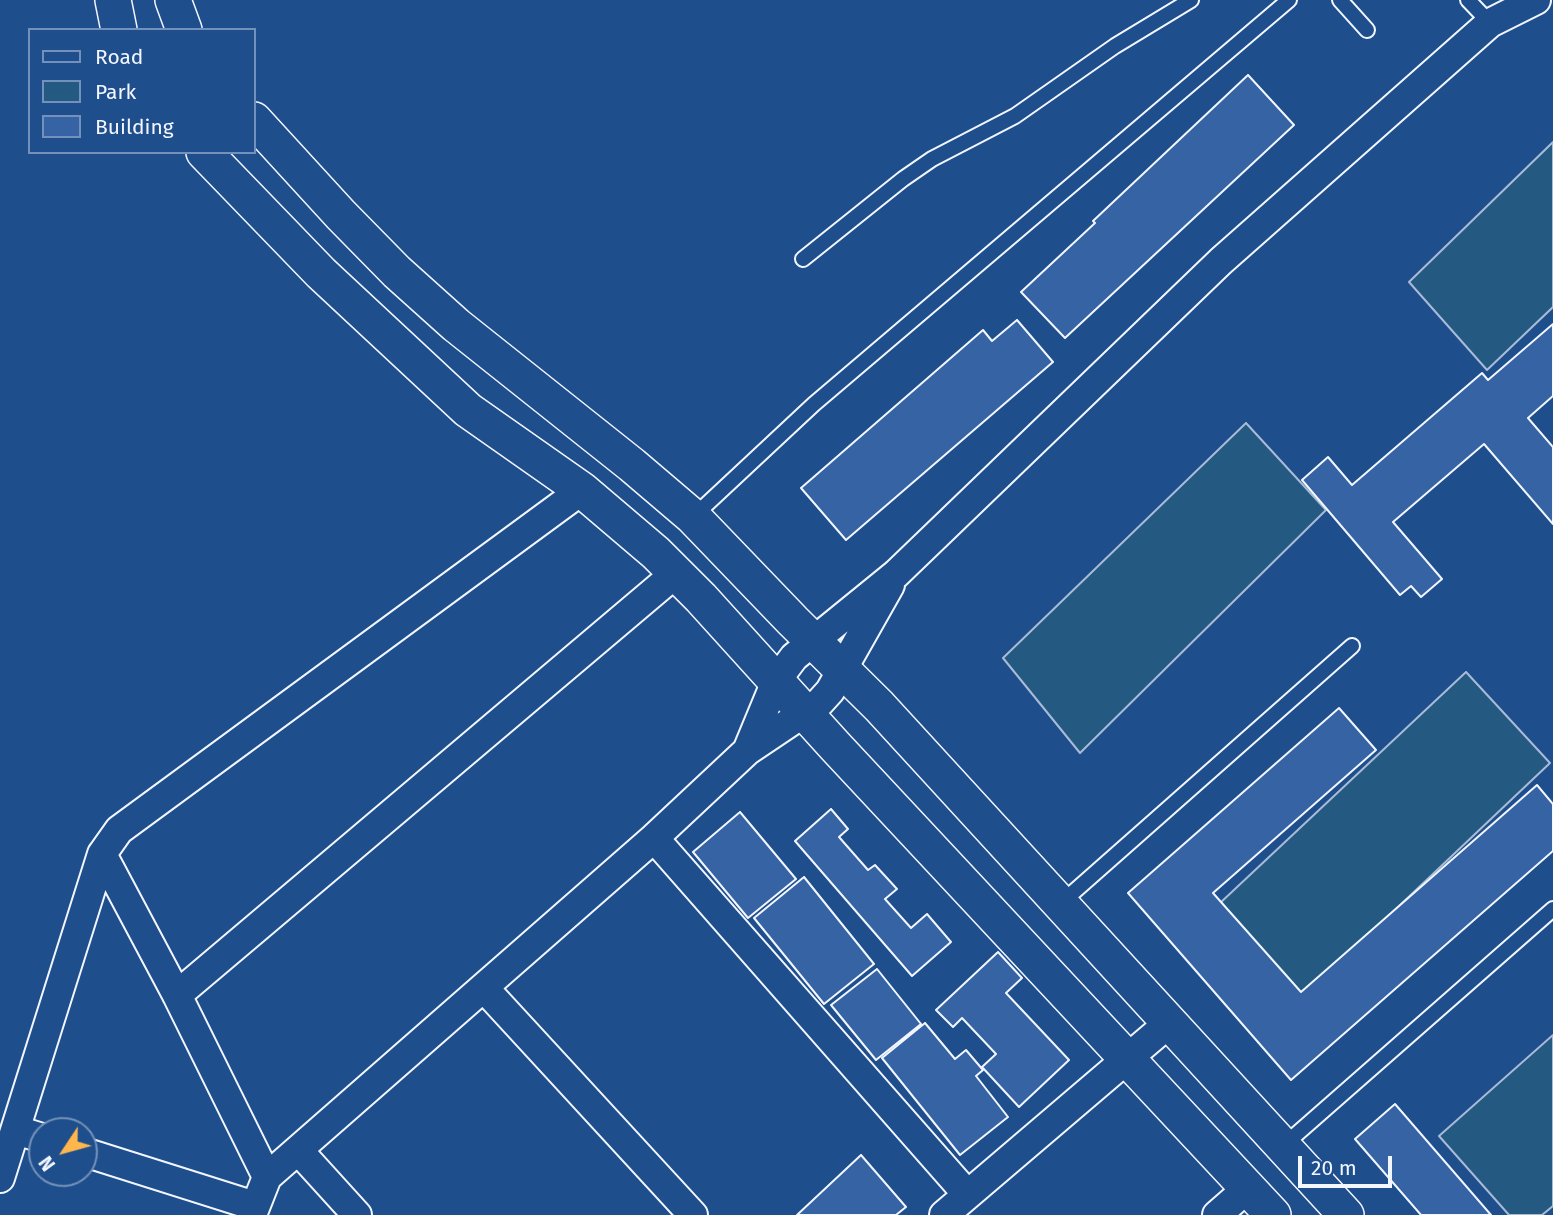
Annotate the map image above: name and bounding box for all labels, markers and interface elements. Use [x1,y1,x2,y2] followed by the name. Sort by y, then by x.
[28,28,256,154] legend
[95,44,143,70] text: Road
[95,79,136,105] text: Park
[95,114,174,140] text: Building
[28,1117,98,1187] north arrow
[1301,1142,1396,1186] scale bar
[34,1152,60,1175] text: N
[1311,1155,1357,1181] text: 20 m

